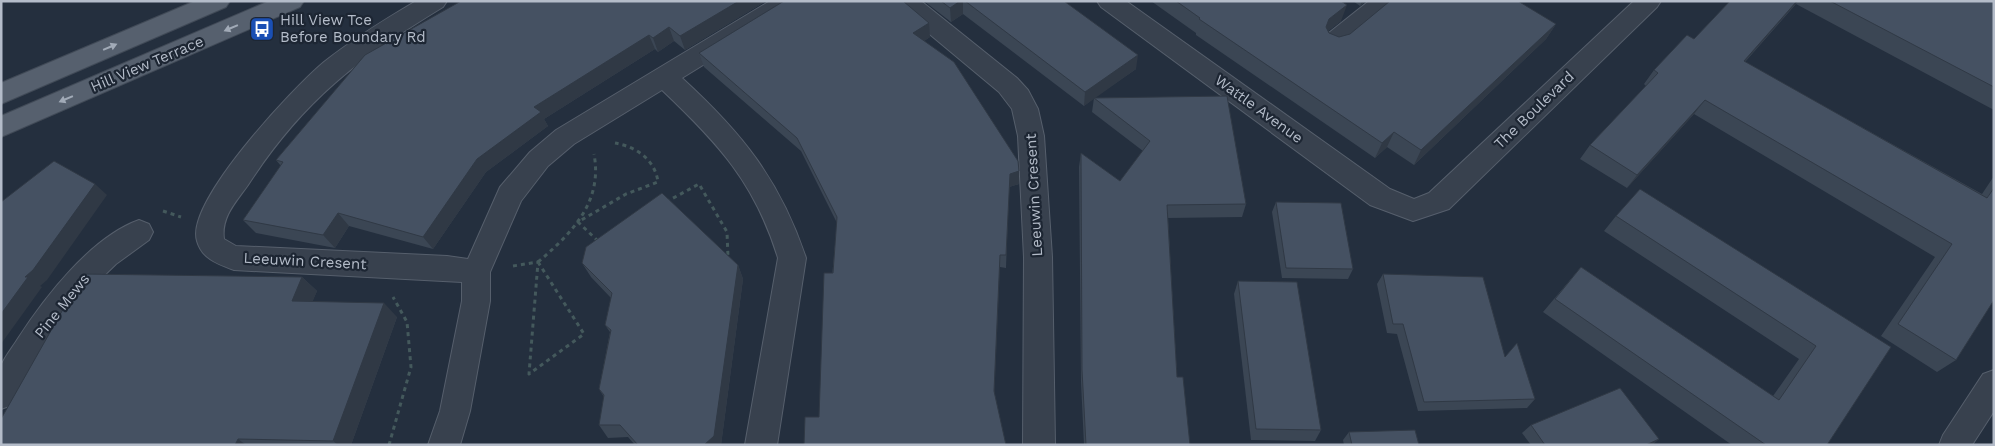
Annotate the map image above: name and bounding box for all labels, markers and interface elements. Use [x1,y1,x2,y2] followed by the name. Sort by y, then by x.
[280,11,426,46] place label: Hill View Tce Before Boundary Rd
[249,16,275,42] bus stop icon: Hill View Tce Before Boundary Rd
[223,24,238,32] one-way arrow
[88,32,206,96] street label: Hill View Terrace
[103,43,117,51] one-way arrow
[1490,67,1578,153] street label: The Boulevard
[1211,71,1307,147] street label: Wattle Avenue
[59,95,73,103] one-way arrow
[1022,132,1046,257] street label: Leeuwin Cresent
[243,249,368,273] street label: Leeuwin Cresent
[31,270,93,342] street label: Pine Mews

